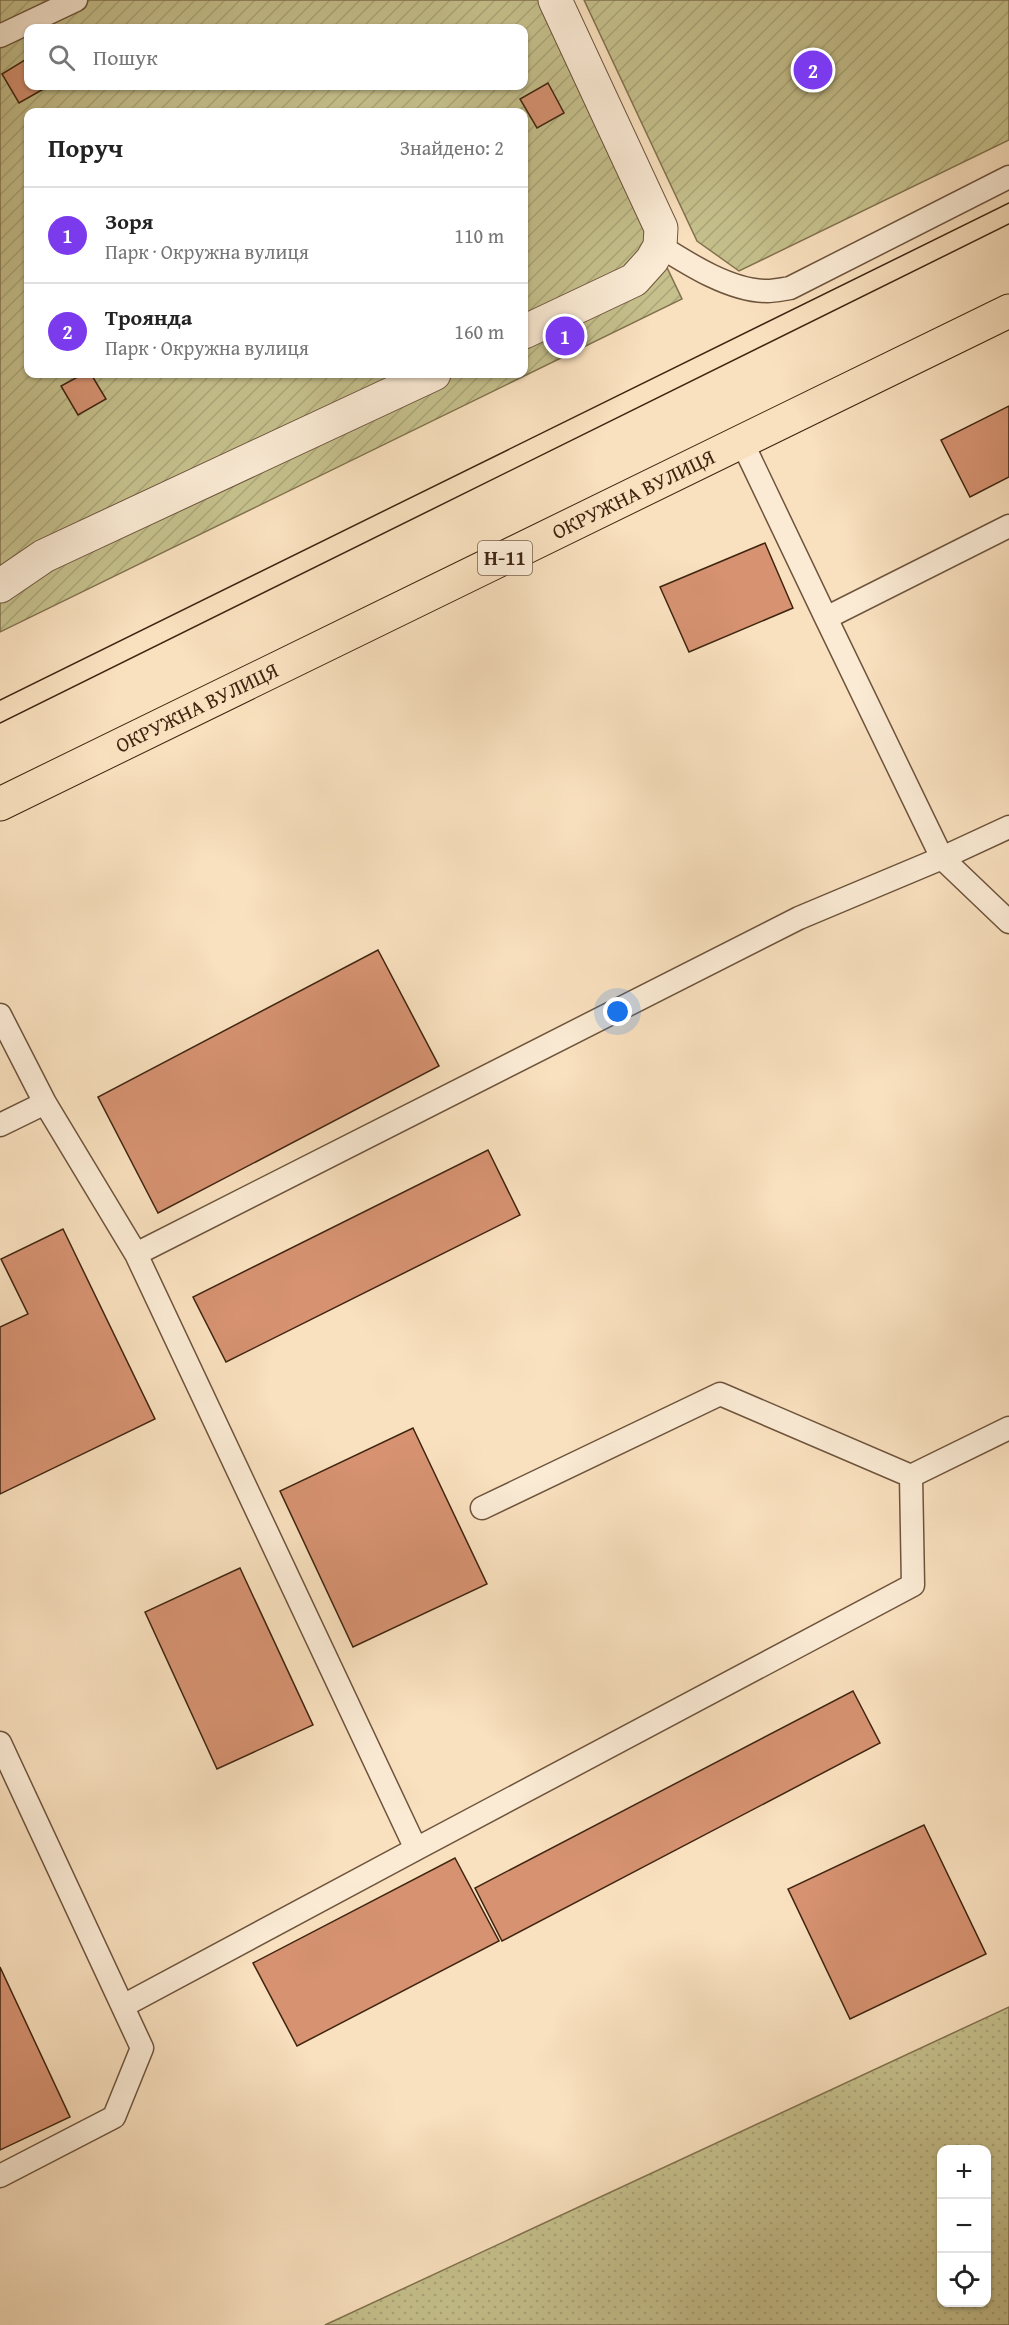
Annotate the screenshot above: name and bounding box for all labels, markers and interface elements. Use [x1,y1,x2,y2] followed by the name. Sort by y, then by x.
[24,24,528,90] search box
[45,41,78,74] icon: search
[93,41,158,73] text: Пошук
[794,48,832,92] pin: 2
[48,128,123,167] text: Поруч
[400,133,504,162] text: Знайдено: 2
[105,205,153,237] text: Зоря
[62,221,73,250] text: 1
[454,221,504,250] text: 110 m
[105,237,309,266] text: Парк · Окружна вулиця
[105,301,192,333] text: Троянда
[546,314,584,358] pin: 1
[62,317,73,346] text: 2
[454,317,504,346] text: 160 m
[105,333,309,362] text: Парк · Окружна вулиця
[547,441,720,547] street label: ОКРУЖНА ВУЛИЦЯ
[478,541,532,575] road number: Н-11
[110,654,283,760] street label: ОКРУЖНА ВУЛИЦЯ
[603,997,632,1026] your location
[937,2145,991,2307] map controls
[937,2145,991,2199] button: +
[937,2199,991,2253] button: −
[937,2253,991,2307] button: locate

